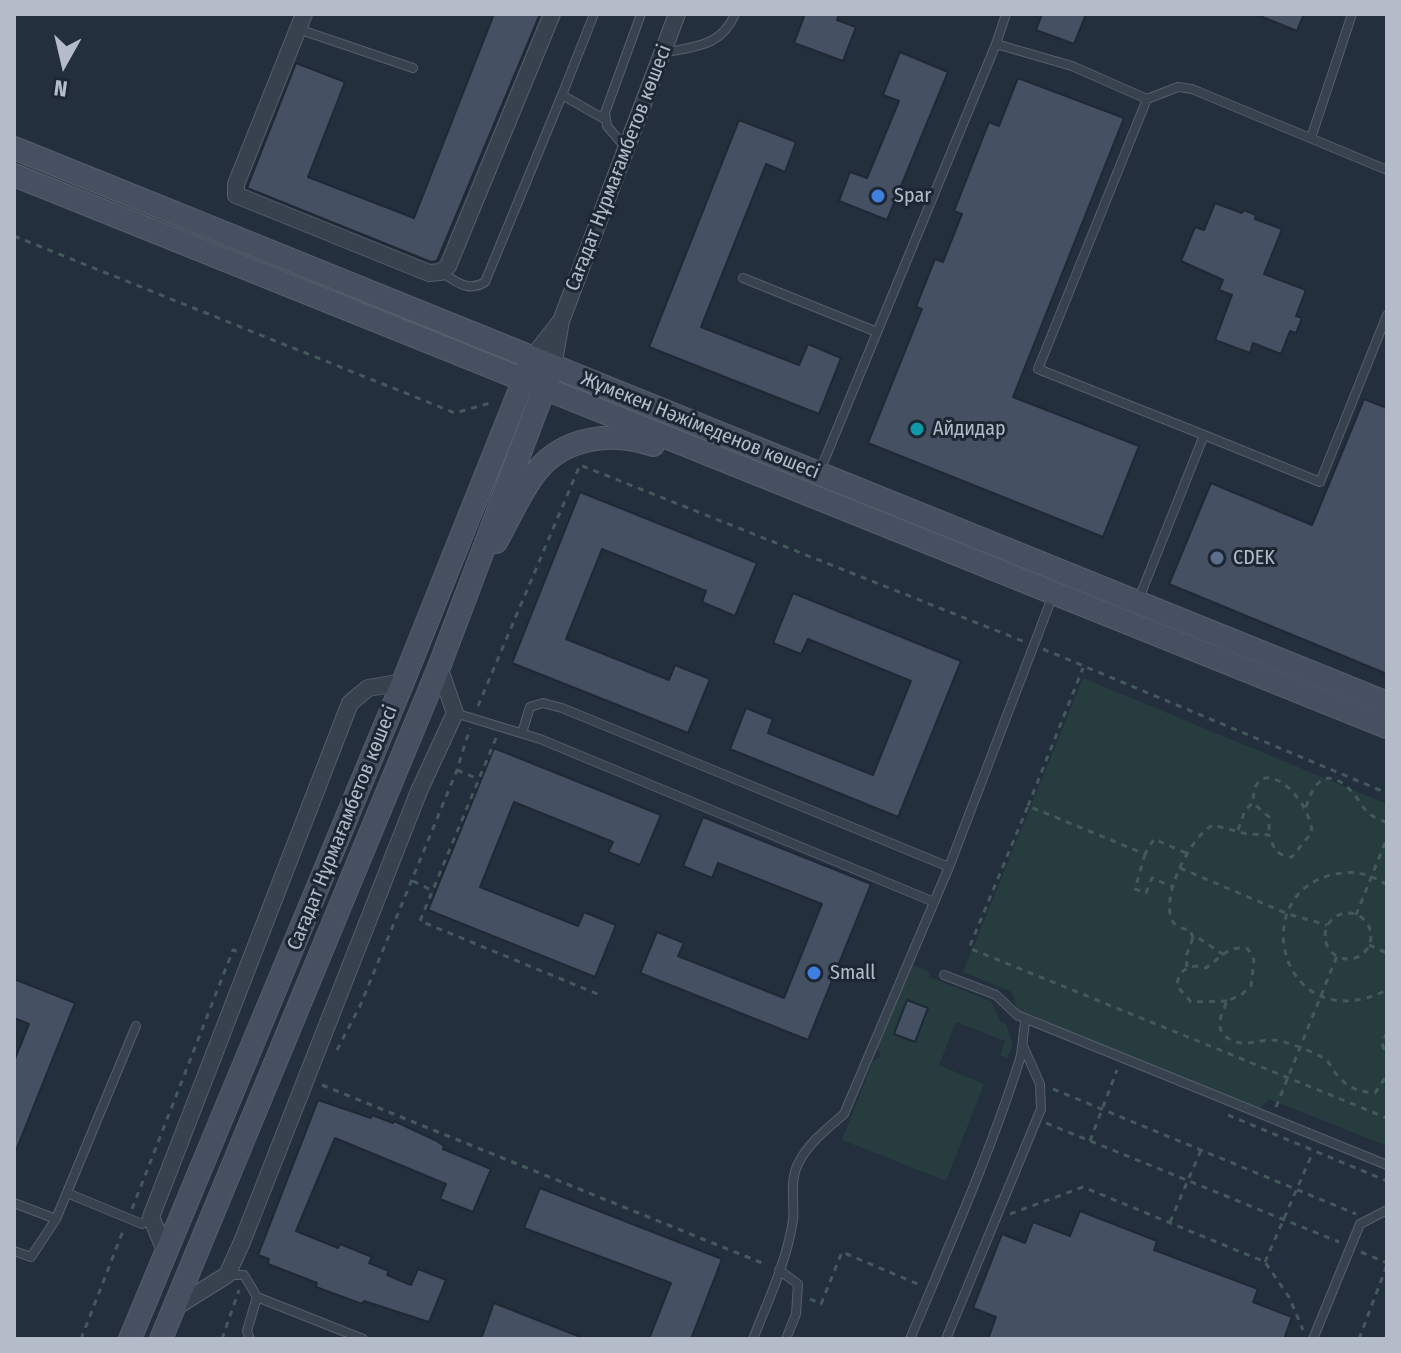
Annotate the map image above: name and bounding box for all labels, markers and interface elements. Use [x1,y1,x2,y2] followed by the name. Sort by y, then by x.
[24,24,104,104] north arrow
[561,41,677,295] street label: Сағадат Нұрмағамбетов көшесі
[52,74,69,103] text: N
[894,184,931,208] place label: Spar
[869,187,887,205] marker: Spar
[577,367,823,485] street label: Жұмекен Нәжімеденов көшесі
[933,417,1006,441] place label: Айдидар
[908,420,926,438] marker: Айдидар
[1233,546,1275,570] place label: CDEK
[1208,549,1226,567] marker: CDEK
[283,702,403,954] street label: Сағадат Нұрмағамбетов көшесі
[830,961,875,985] place label: Small
[805,964,823,982] marker: Small

